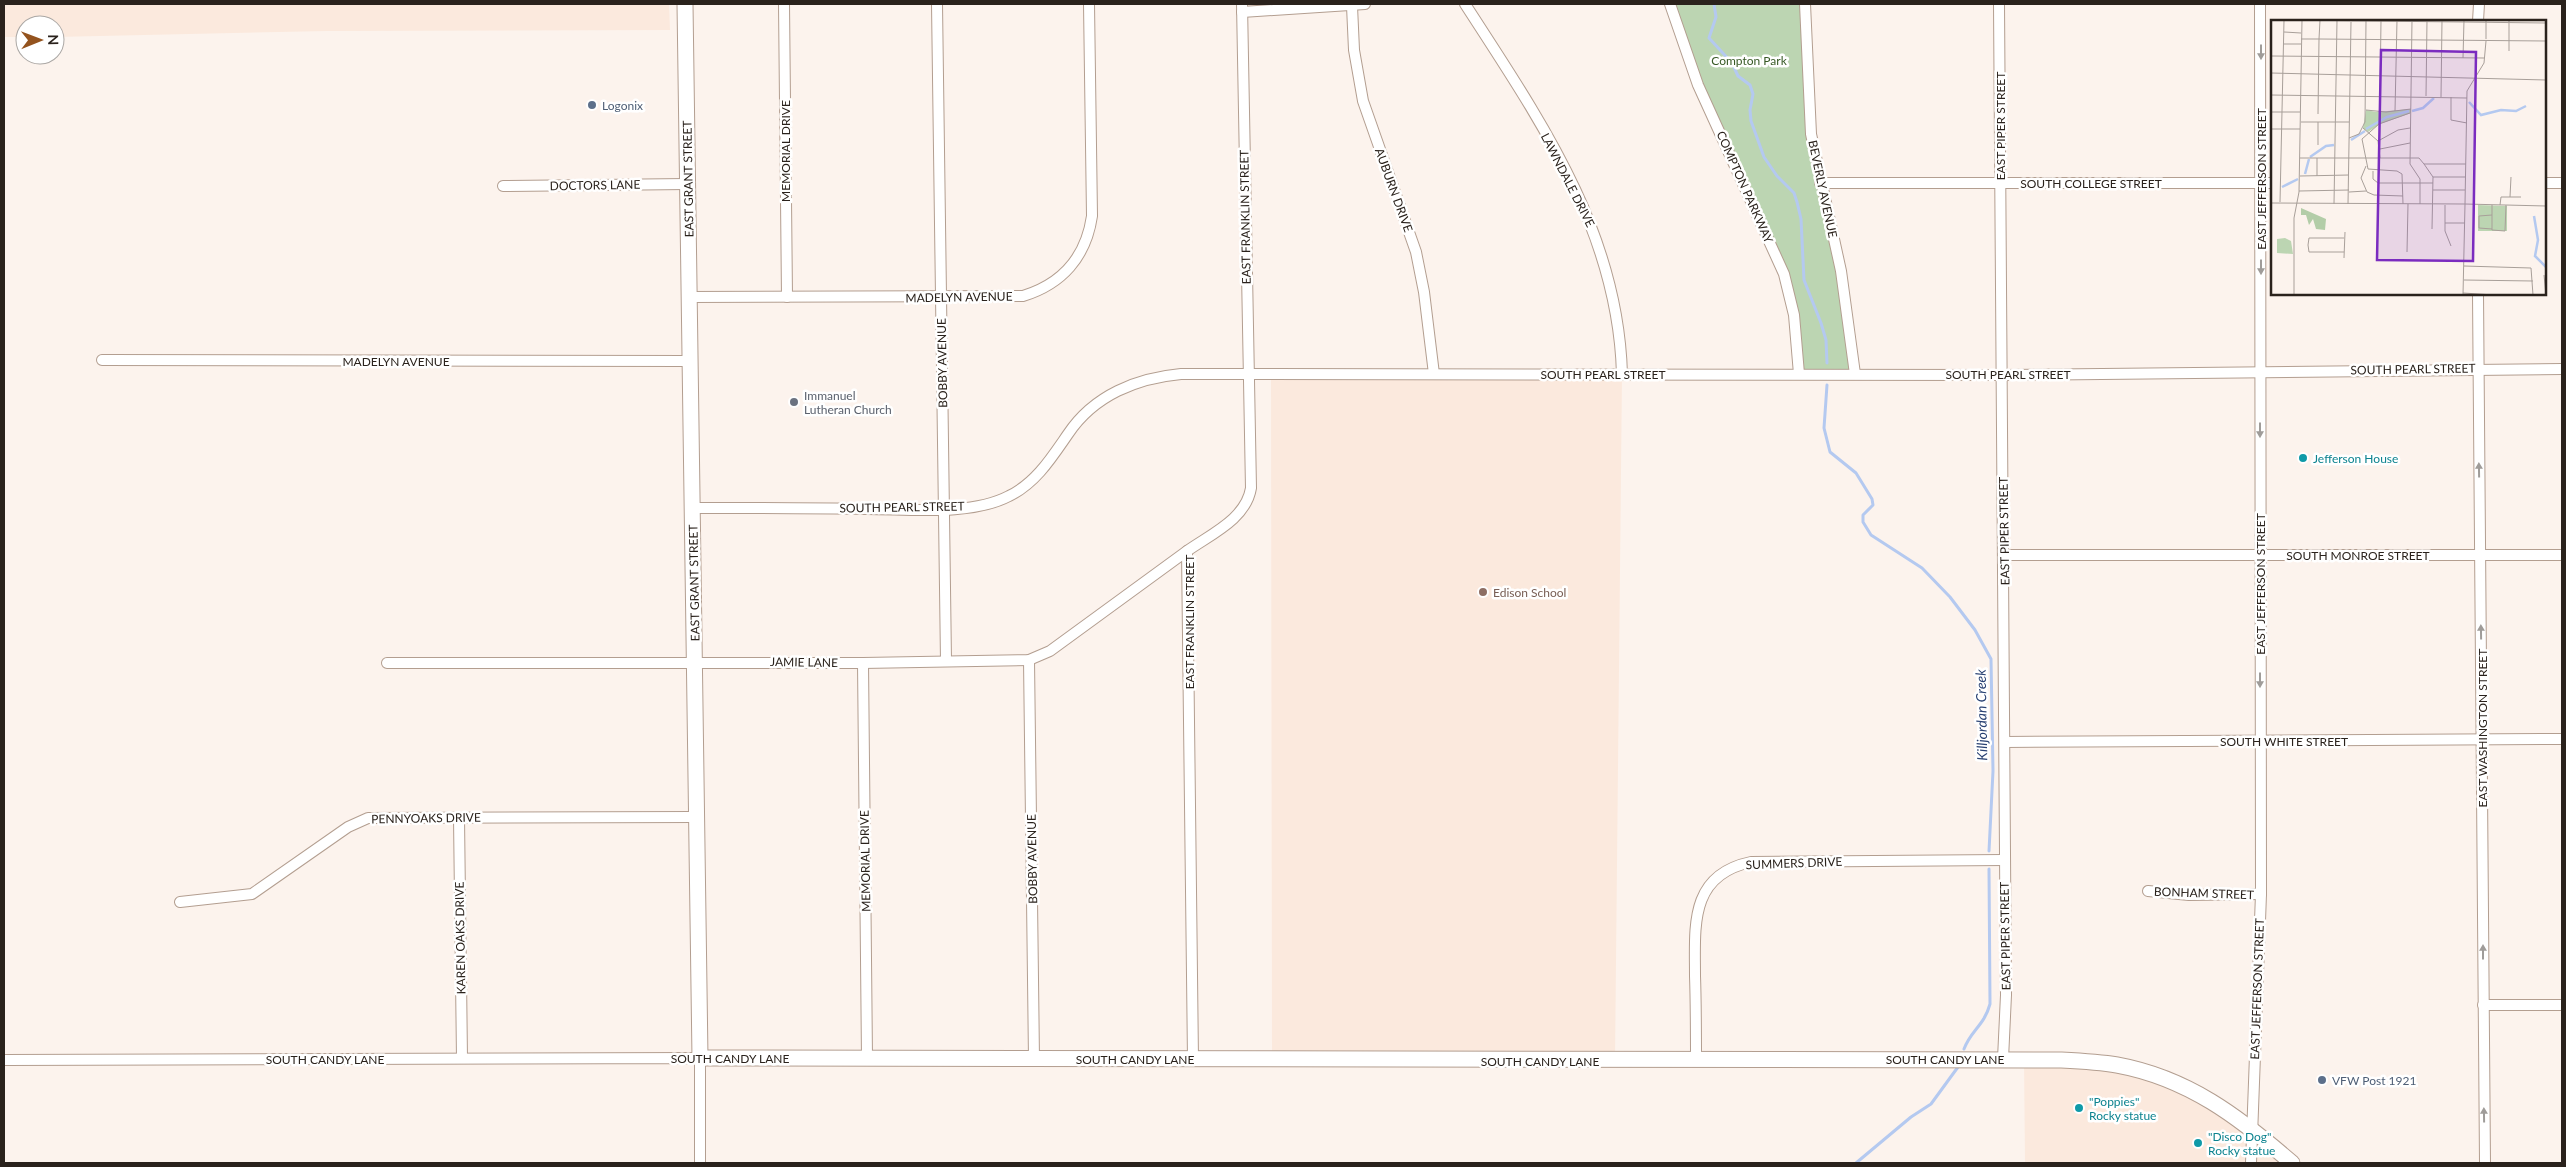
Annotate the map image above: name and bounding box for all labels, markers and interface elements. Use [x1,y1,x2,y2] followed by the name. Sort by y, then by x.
[15,15,65,65] north arrow
[2271,20,2546,295] inset map
[45,34,62,45] text: N
[2257,45,2265,61] one-way arrow
[1711,53,1788,68] park label: Compton Park
[1993,72,2008,180] street label: EAST PIPER STREET
[602,98,643,113] place label: Logonix
[586,99,598,111] marker: Logonix
[778,100,793,202] street label: MEMORIAL DRIVE
[2254,108,2269,250] street label: EAST JEFFERSON STREET
[679,120,697,238] street label: EAST GRANT STREET
[1713,129,1777,246] street label: COMPTON PARKWAY
[1538,130,1598,230] street label: LAWNDALE DRIVE
[1805,139,1841,239] street label: BEVERLY AVENUE
[1372,146,1416,234] street label: AUBURN DRIVE
[1236,150,1254,284] street label: EAST FRANKLIN STREET
[2020,176,2162,191] street label: SOUTH COLLEGE STREET
[550,177,640,193] street label: DOCTORS LANE
[2257,260,2265,276] one-way arrow
[905,289,1013,305] street label: MADELYN AVENUE
[934,318,950,408] street label: BOBBY AVENUE
[342,354,450,369] street label: MADELYN AVENUE
[2350,360,2476,378] street label: SOUTH PEARL STREET
[1541,367,1665,382] street label: SOUTH PEARL STREET
[1946,367,2070,382] street label: SOUTH PEARL STREET
[804,388,892,417] place label: Immanuel Lutheran Church
[788,396,800,408] marker: Immanuel Lutheran Church
[2256,422,2264,438] one-way arrow
[2313,451,2398,466] place label: Jefferson House
[2297,452,2309,464] marker: Jefferson House
[2475,461,2483,477] one-way arrow
[1996,477,2012,585] street label: EAST PIPER STREET
[839,498,965,516] street label: SOUTH PEARL STREET
[2253,513,2268,655] street label: EAST JEFFERSON STREET
[685,524,703,642] street label: EAST GRANT STREET
[2286,548,2430,563] street label: SOUTH MONROE STREET
[1182,555,1197,689] street label: EAST FRANKLIN STREET
[1493,585,1566,600] place label: Edison School
[1477,586,1489,598] marker: Edison School
[2477,624,2485,640] one-way arrow
[2475,649,2490,807] street label: EAST WASHINGTON STREET
[770,654,838,670] street label: JAMIE LANE
[1972,669,1990,761] water label: Killjordan Creek
[2256,672,2264,688] one-way arrow
[2220,734,2348,749] street label: SOUTH WHITE STREET
[371,810,481,826] street label: PENNYOAKS DRIVE
[857,810,873,912] street label: MEMORIAL DRIVE
[1024,814,1040,904] street label: BOBBY AVENUE
[1745,854,1843,872] street label: SUMMERS DRIVE
[452,881,468,995] street label: KAREN OAKS DRIVE
[1997,882,2013,990] street label: EAST PIPER STREET
[2154,884,2254,902] street label: BONHAM STREET
[2247,918,2267,1060] street label: EAST JEFFERSON STREET
[2479,944,2487,960] one-way arrow
[671,1051,789,1066] street label: SOUTH CANDY LANE
[266,1052,384,1067] street label: SOUTH CANDY LANE
[1076,1052,1194,1067] street label: SOUTH CANDY LANE
[1886,1052,2004,1067] street label: SOUTH CANDY LANE
[1481,1054,1599,1069] street label: SOUTH CANDY LANE
[2332,1073,2416,1088] place label: VFW Post 1921
[2316,1074,2328,1086] marker: VFW Post 1921
[2089,1094,2156,1123] place label: "Poppies" Rocky statue
[2073,1102,2085,1114] marker: "Poppies" Rocky statue
[2480,1106,2488,1122] one-way arrow
[2208,1129,2275,1158] place label: "Disco Dog" Rocky statue
[2192,1137,2204,1149] marker: "Disco Dog" Rocky statue

